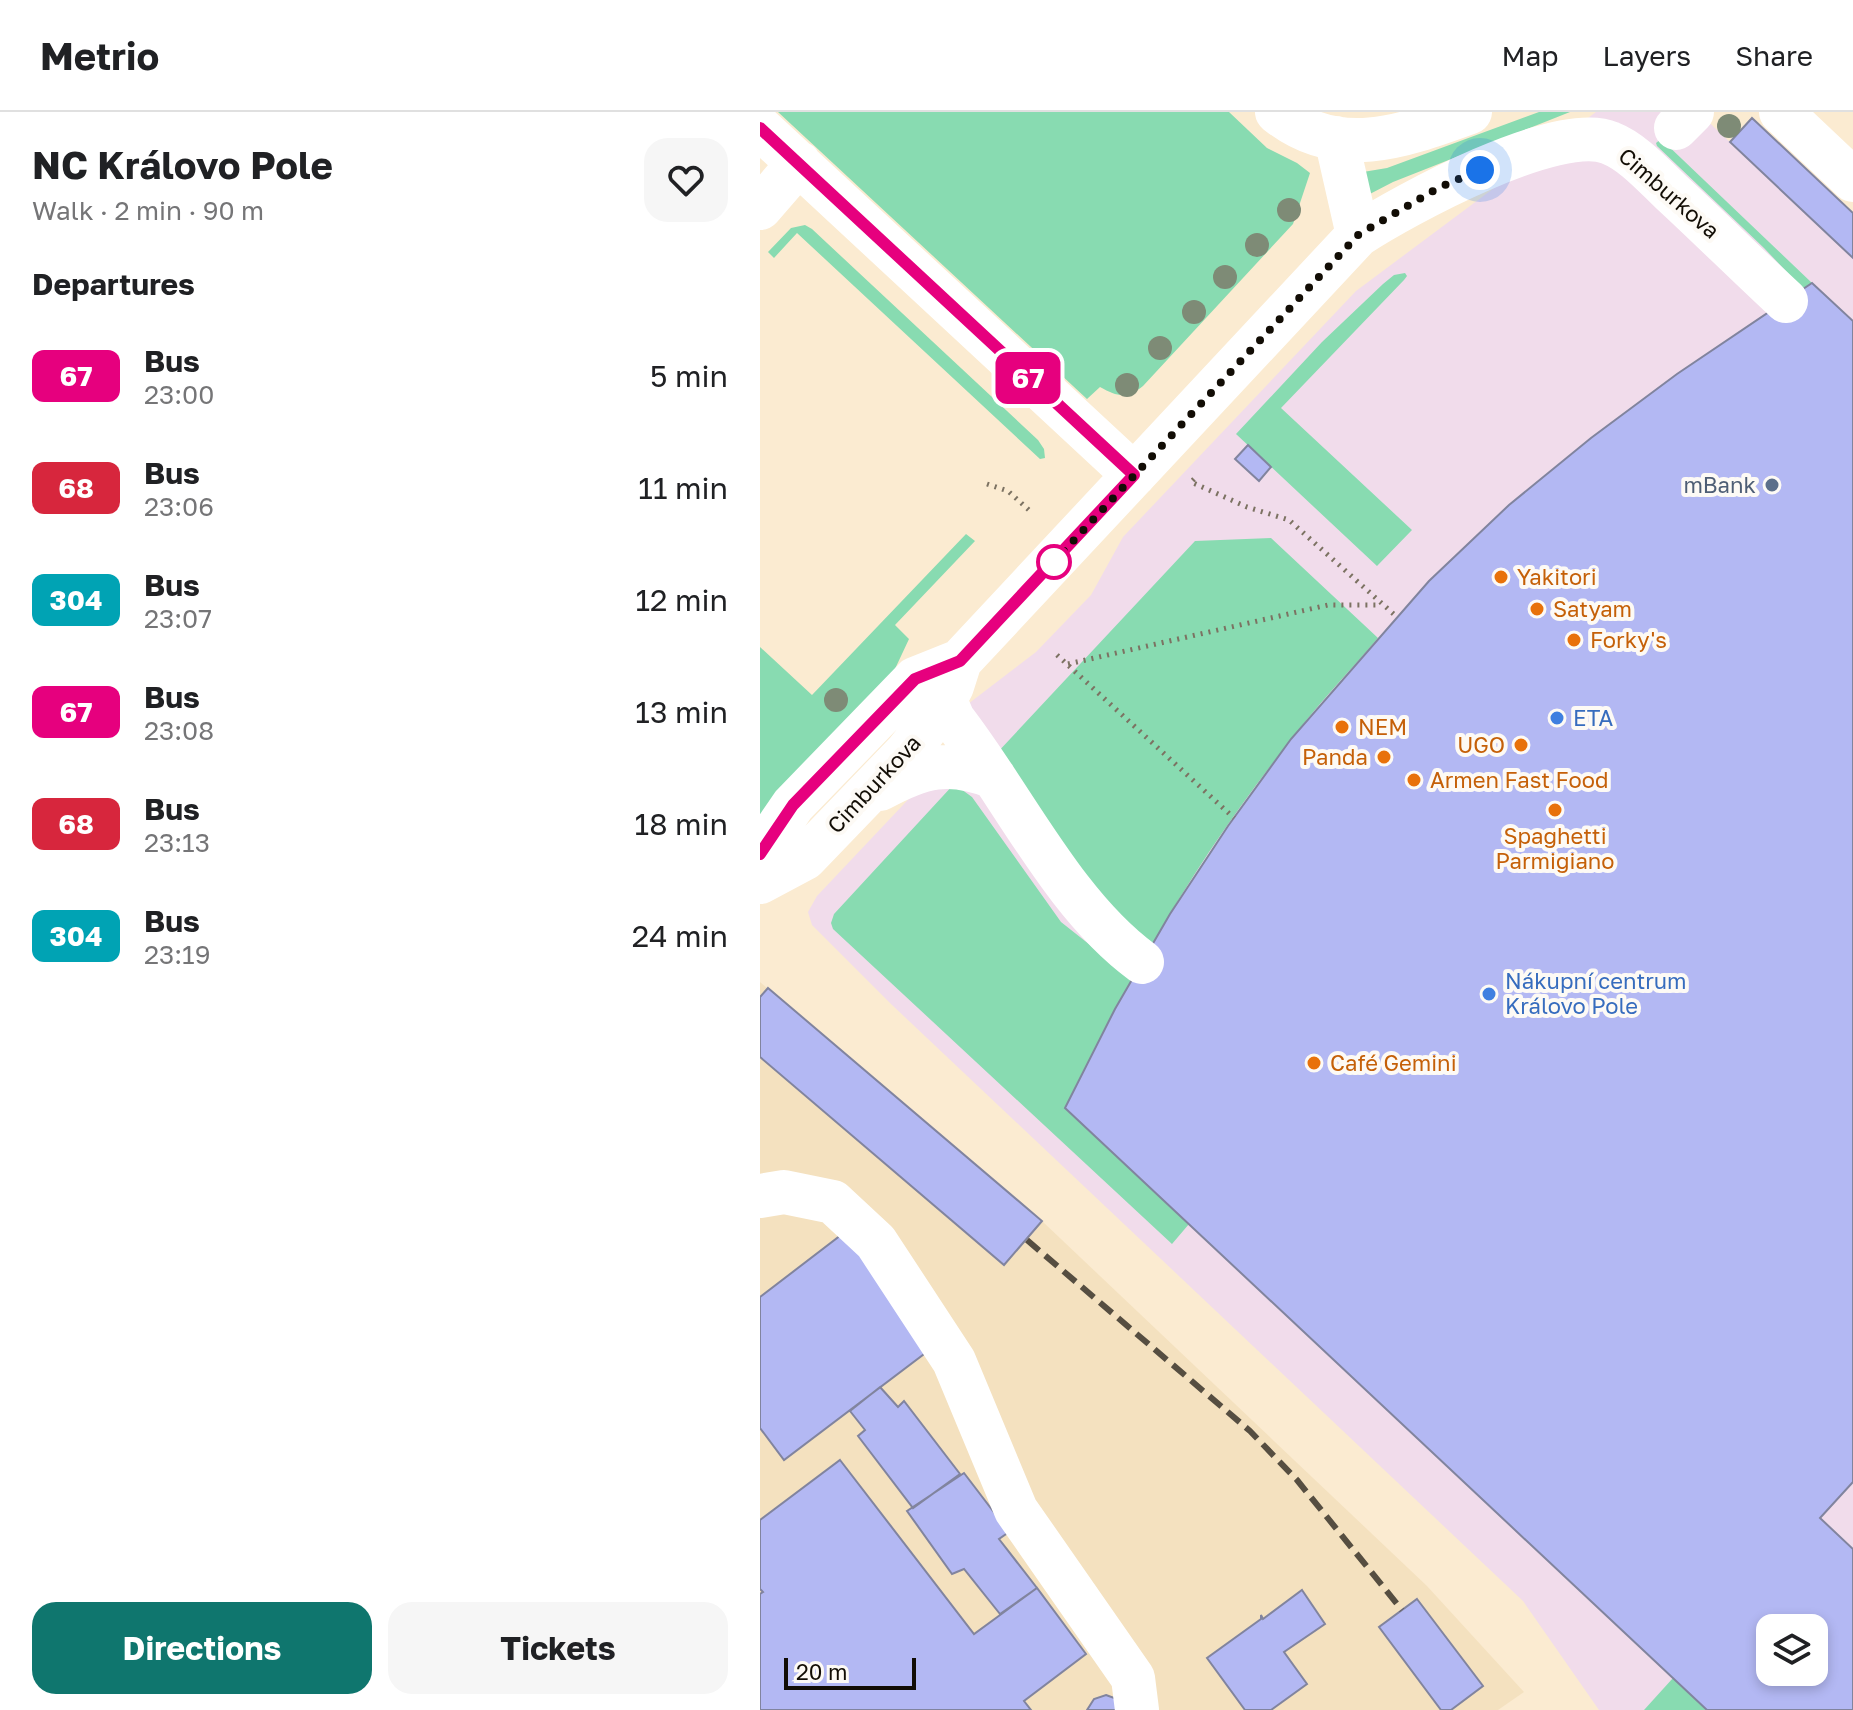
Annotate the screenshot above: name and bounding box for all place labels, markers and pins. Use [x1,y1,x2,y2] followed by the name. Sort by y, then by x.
[1683,471,1756,498] place label: mBank
[1763,476,1781,494] marker: mBank
[1037,545,1071,579] unlabelled marker
[1517,563,1597,590] place label: Yakitori
[1492,568,1510,586] marker: Yakitori
[1553,595,1632,622] place label: Satyam
[1528,600,1546,618] marker: Satyam
[1590,626,1667,653] place label: Forky's
[1565,631,1583,649] marker: Forky's
[1573,704,1614,731] place label: ETA
[1548,709,1566,727] marker: ETA
[1358,713,1407,740] place label: NEM
[1333,718,1351,736] marker: NEM
[1457,731,1505,758] place label: UGO
[1512,736,1530,754] marker: UGO
[1302,743,1368,770] place label: Panda
[1375,748,1393,766] marker: Panda
[1430,766,1608,793] place label: Armen Fast Food
[1405,771,1423,789] marker: Armen Fast Food
[1546,801,1564,819] marker: Spaghetti Parmigiano
[1495,822,1615,874] place label: Spaghetti Parmigiano
[1505,967,1687,1019] place label: Nákupní centrum Královo Pole
[1480,985,1498,1003] marker: Nákupní centrum Královo Pole
[1330,1049,1457,1076] place label: Café Gemini
[1305,1054,1323,1072] marker: Café Gemini

